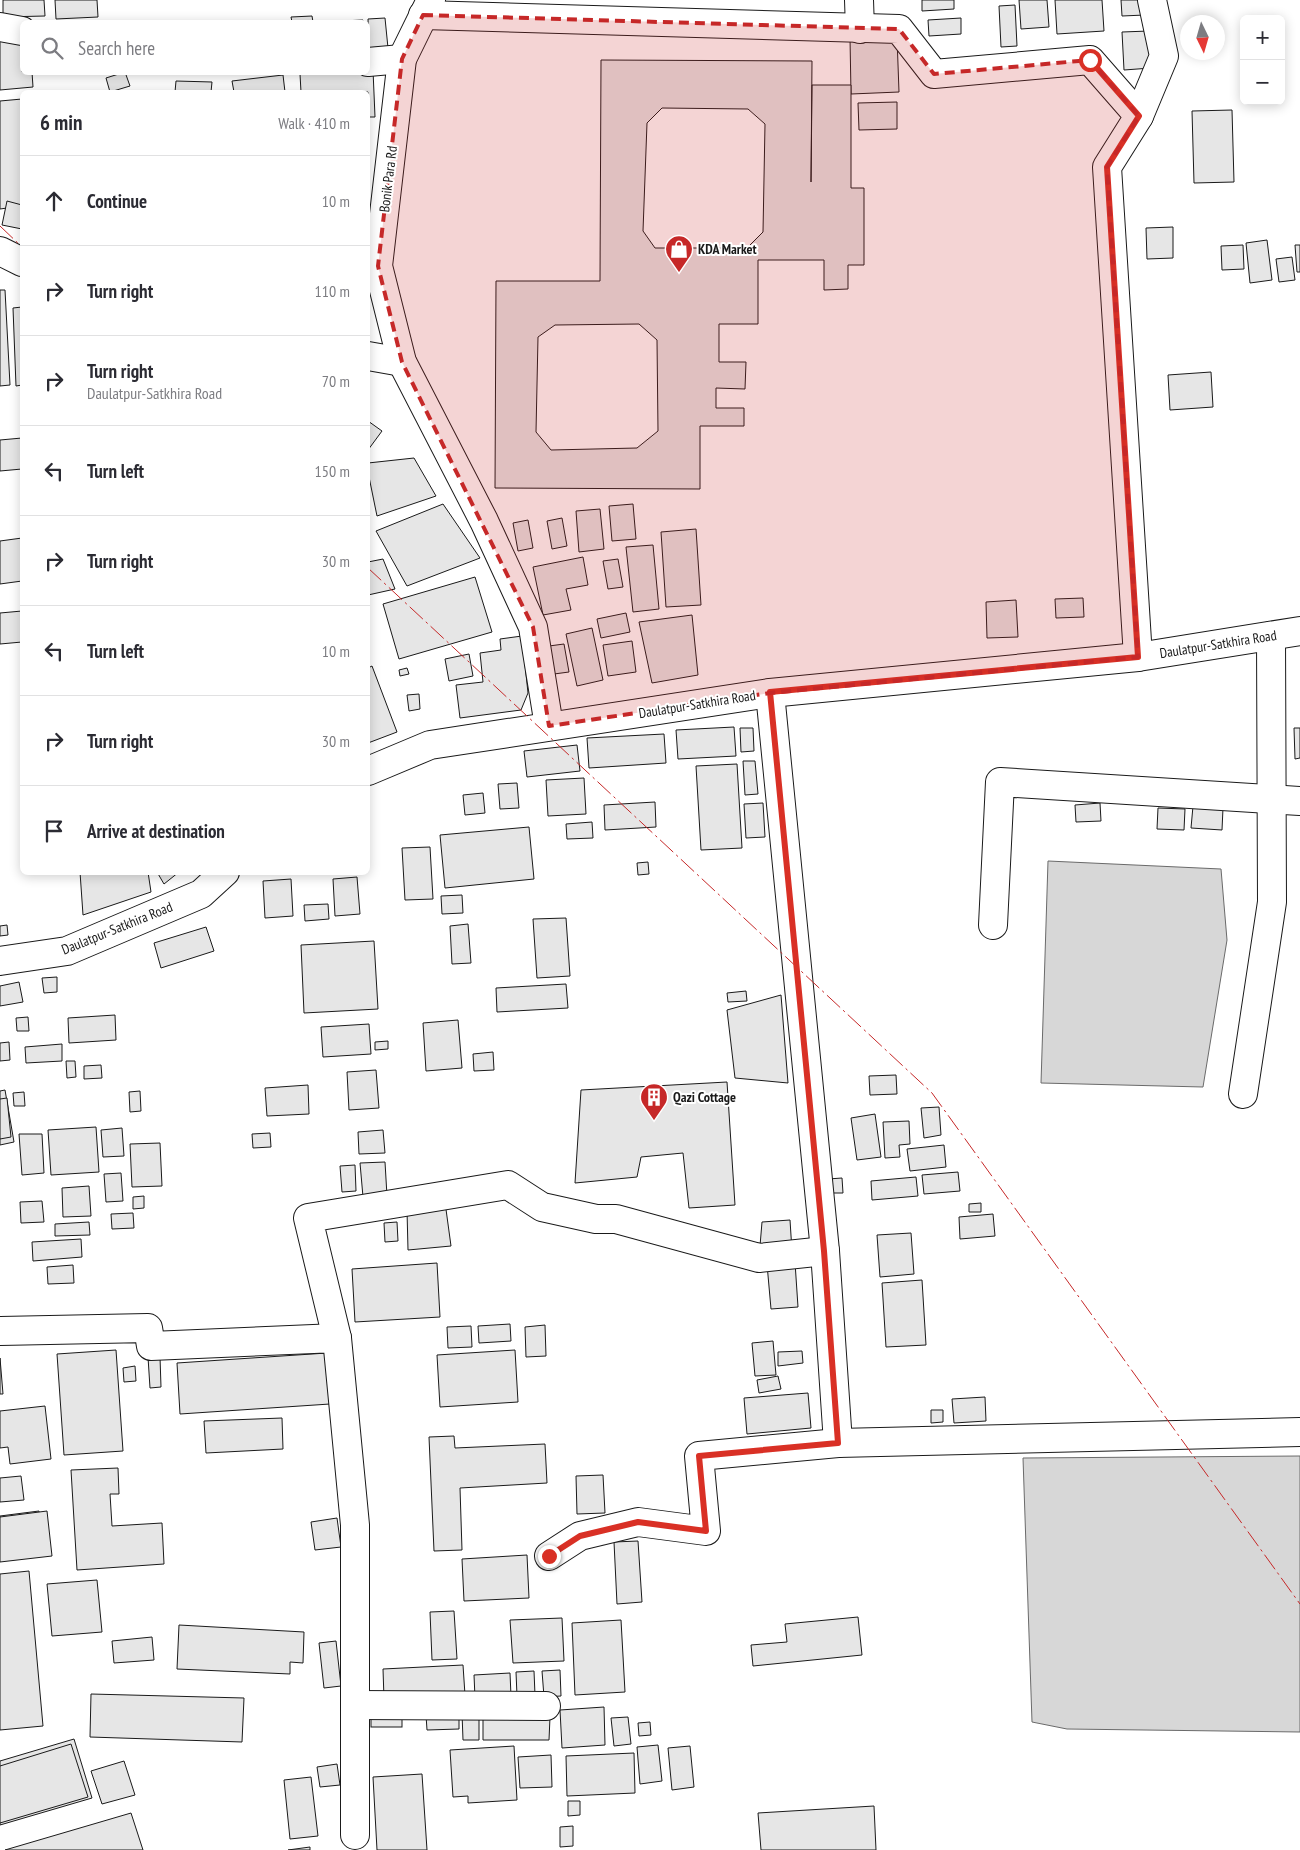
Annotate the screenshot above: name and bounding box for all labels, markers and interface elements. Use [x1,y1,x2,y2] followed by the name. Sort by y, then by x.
[1180,15,1225,60] north arrow
[1240,15,1285,105] map controls
[1240,15,1285,60] button: +
[20,20,370,75] search box
[38,34,66,62] icon: search
[78,36,155,60] text: Search here
[1079,49,1102,72] route start
[1240,60,1285,105] button: −
[40,109,82,136] text: 6 min
[278,113,350,133] text: Walk · 410 m
[375,145,401,213] street label: Bonik Para Rd
[40,187,68,215] icon: ahead
[87,189,147,213] text: Continue
[322,191,350,211] text: 10 m
[664,234,694,273] shop icon: KDA Market
[698,240,757,258] place label: KDA Market
[40,277,68,305] icon: right
[87,279,153,303] text: Turn right
[315,281,350,301] text: 110 m
[87,359,153,383] text: Turn right
[40,367,68,395] icon: right
[322,371,350,391] text: 70 m
[87,383,222,403] text: Daulatpur-Satkhira Road
[40,457,68,485] icon: left
[87,459,144,483] text: Turn left
[315,461,350,481] text: 150 m
[40,547,68,575] icon: right
[87,549,153,573] text: Turn right
[322,551,350,571] text: 30 m
[1158,626,1278,662] street label: Daulatpur-Satkhira Road
[40,637,68,665] icon: left
[87,639,144,663] text: Turn left
[322,641,350,661] text: 10 m
[637,686,757,722] street label: Daulatpur-Satkhira Road
[40,727,68,755] icon: right
[87,729,153,753] text: Turn right
[322,731,350,751] text: 30 m
[40,817,68,845] icon: arrive
[87,819,225,843] text: Arrive at destination
[59,898,175,958] street label: Daulatpur-Satkhira Road
[639,1082,669,1121] building icon: Qazi Cottage
[673,1088,736,1106] place label: Qazi Cottage
[538,1545,561,1568] route end

